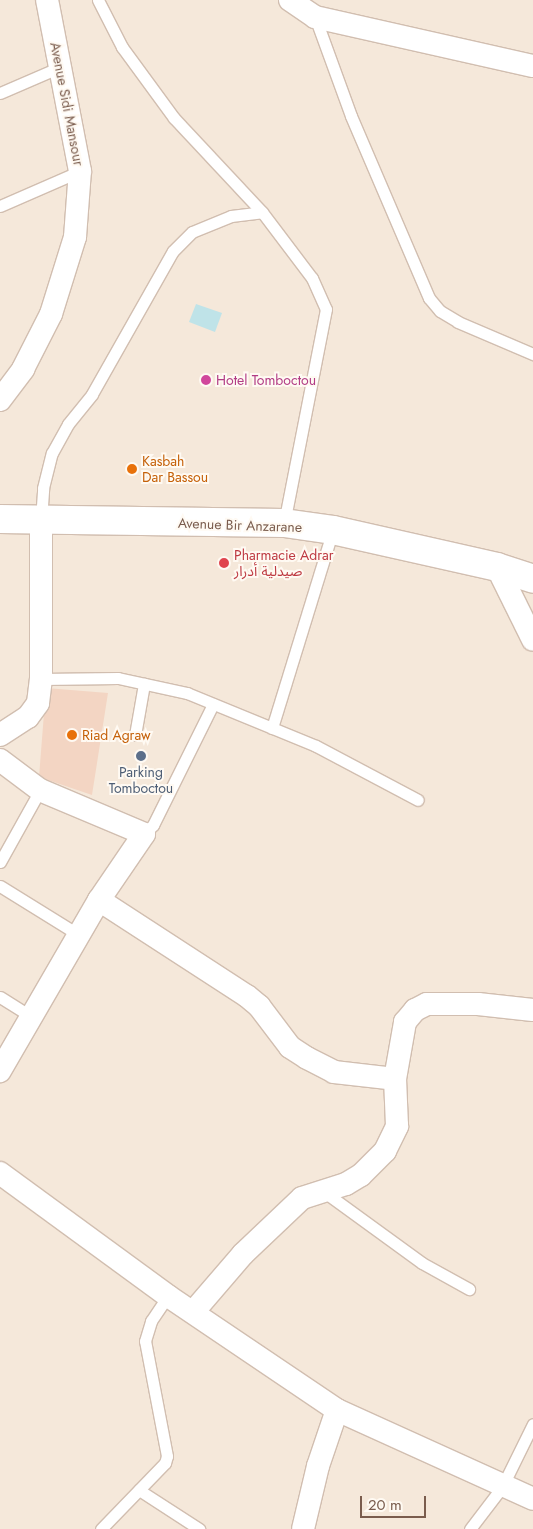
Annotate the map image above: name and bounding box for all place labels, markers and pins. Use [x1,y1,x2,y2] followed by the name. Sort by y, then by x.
[216,372,316,388] place label: Hotel Tomboctou
[200,374,212,386] marker: Hotel Tomboctou
[142,453,208,486] place label: Kasbah Dar Bassou
[126,463,138,475] marker: Kasbah Dar Bassou
[234,547,334,580] place label: Pharmacie Adrar صيدلية أدرار
[218,557,230,569] marker: Pharmacie Adrar صيدلية أدرار
[82,727,151,743] place label: Riad Agraw
[66,729,78,741] marker: Riad Agraw
[135,750,147,762] marker: Parking Tomboctou
[109,764,173,796] place label: Parking Tomboctou

